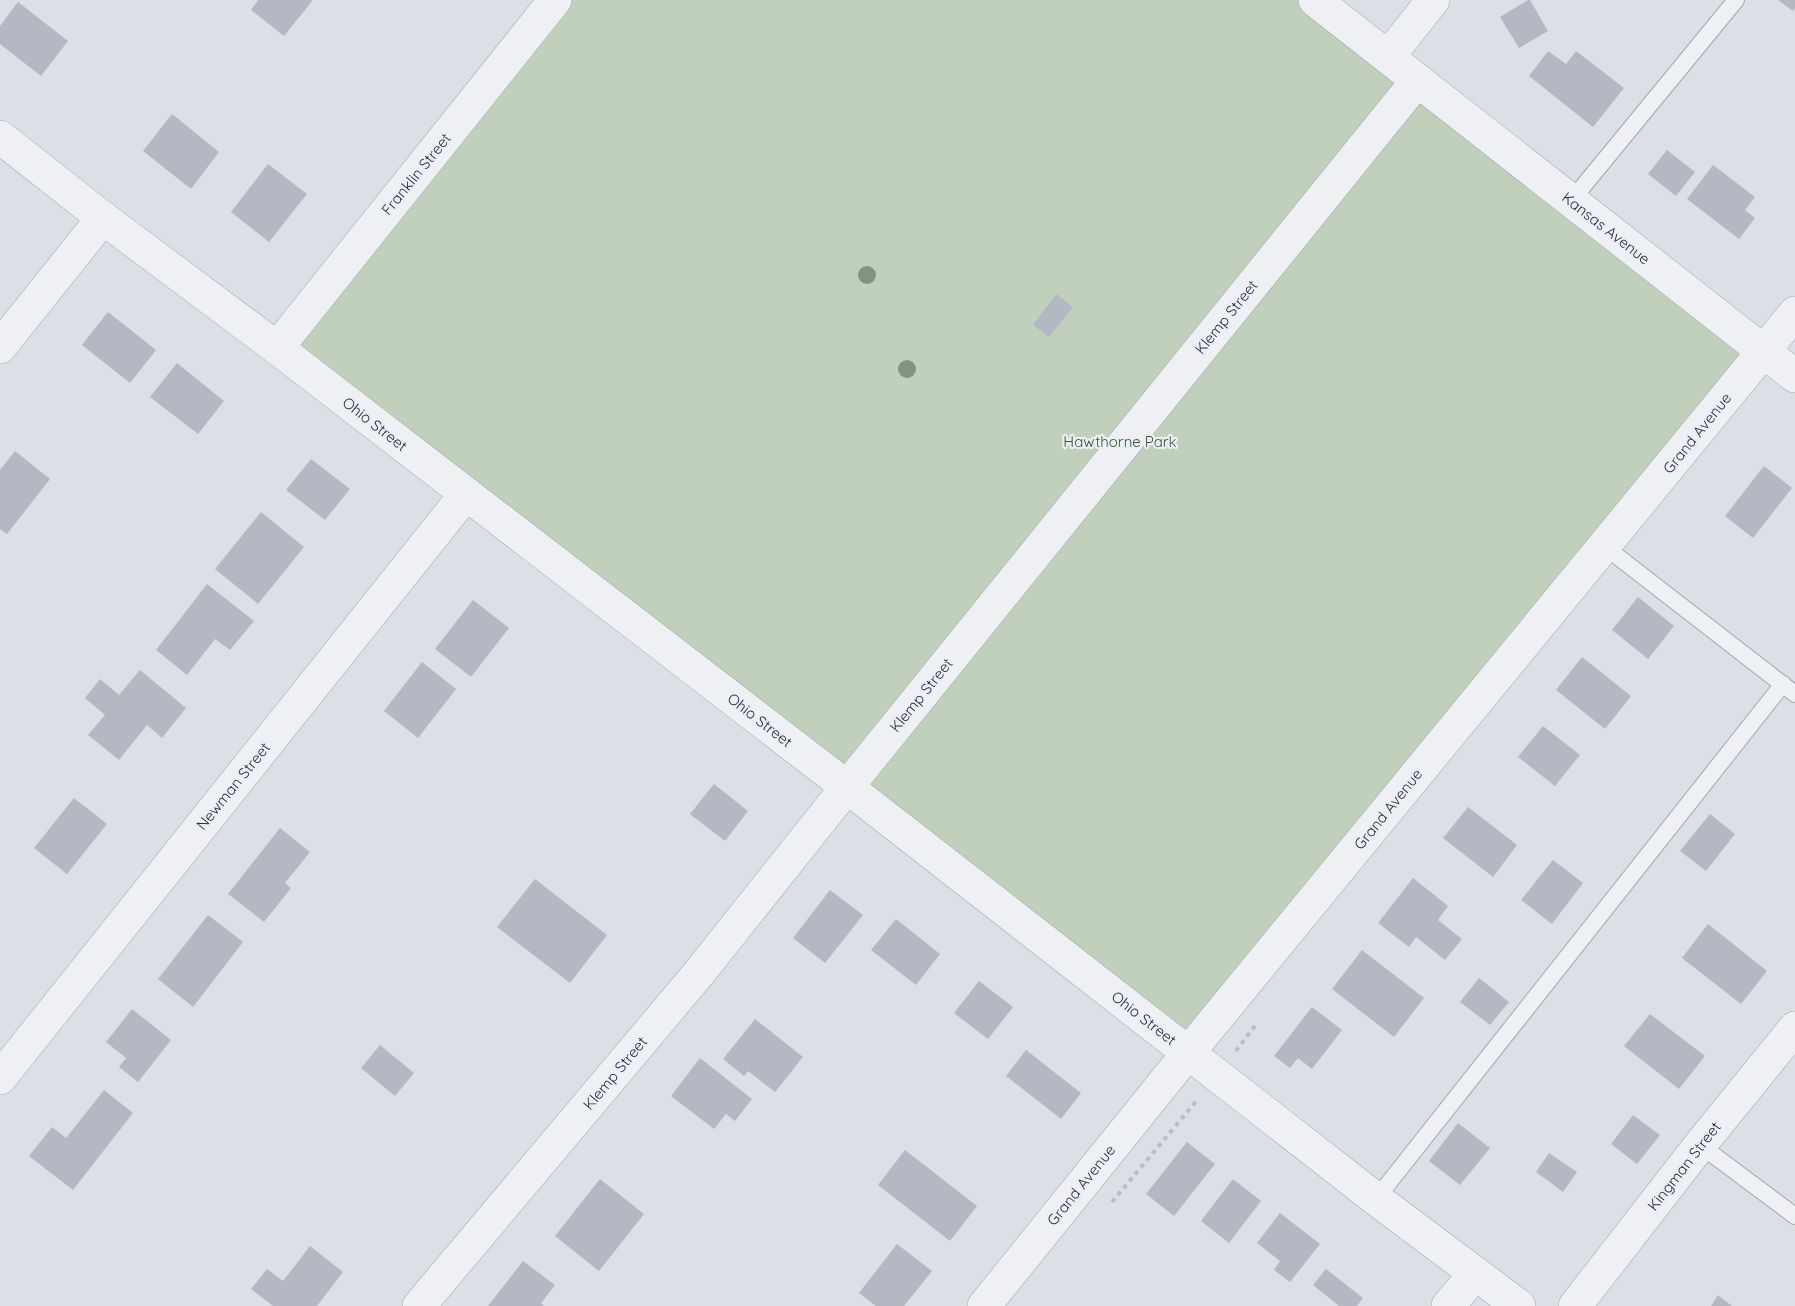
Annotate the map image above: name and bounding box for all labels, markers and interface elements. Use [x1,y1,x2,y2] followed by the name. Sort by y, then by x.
[377,129,455,219] street label: Franklin Street
[1558,188,1654,268] street label: Kansas Avenue
[1190,276,1262,358] street label: Klemp Street
[1659,389,1735,477] street label: Grand Avenue
[339,393,411,455] street label: Ohio Street
[1063,432,1177,451] park label: Hawthorne Park
[885,654,957,736] street label: Klemp Street
[724,689,796,751] street label: Ohio Street
[192,738,274,834] street label: Newman Street
[1350,765,1426,853] street label: Grand Avenue
[1108,987,1180,1049] street label: Ohio Street
[579,1033,651,1113] street label: Klemp Street
[1643,1118,1725,1214] street label: Kingman Street
[1043,1141,1119,1229] street label: Grand Avenue

